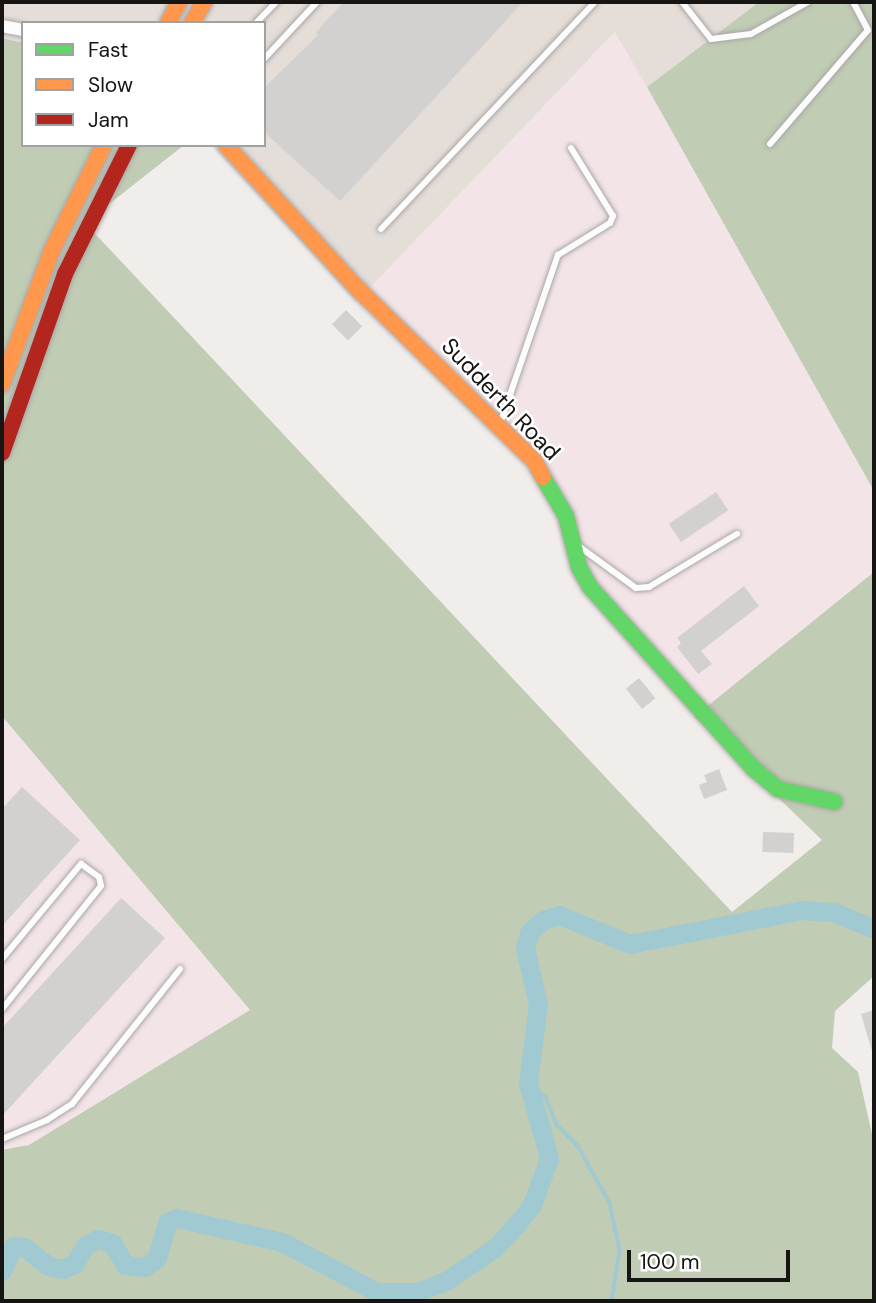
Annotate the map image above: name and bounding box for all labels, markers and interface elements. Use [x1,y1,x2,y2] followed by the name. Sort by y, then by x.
[21,21,266,147] legend
[88,36,128,64] text: Fast
[88,71,133,99] text: Slow
[88,106,129,134] text: Jam
[436,332,566,466] street label: Sudderth Road
[631,1236,794,1280] scale bar
[640,1248,700,1276] text: 100 m

